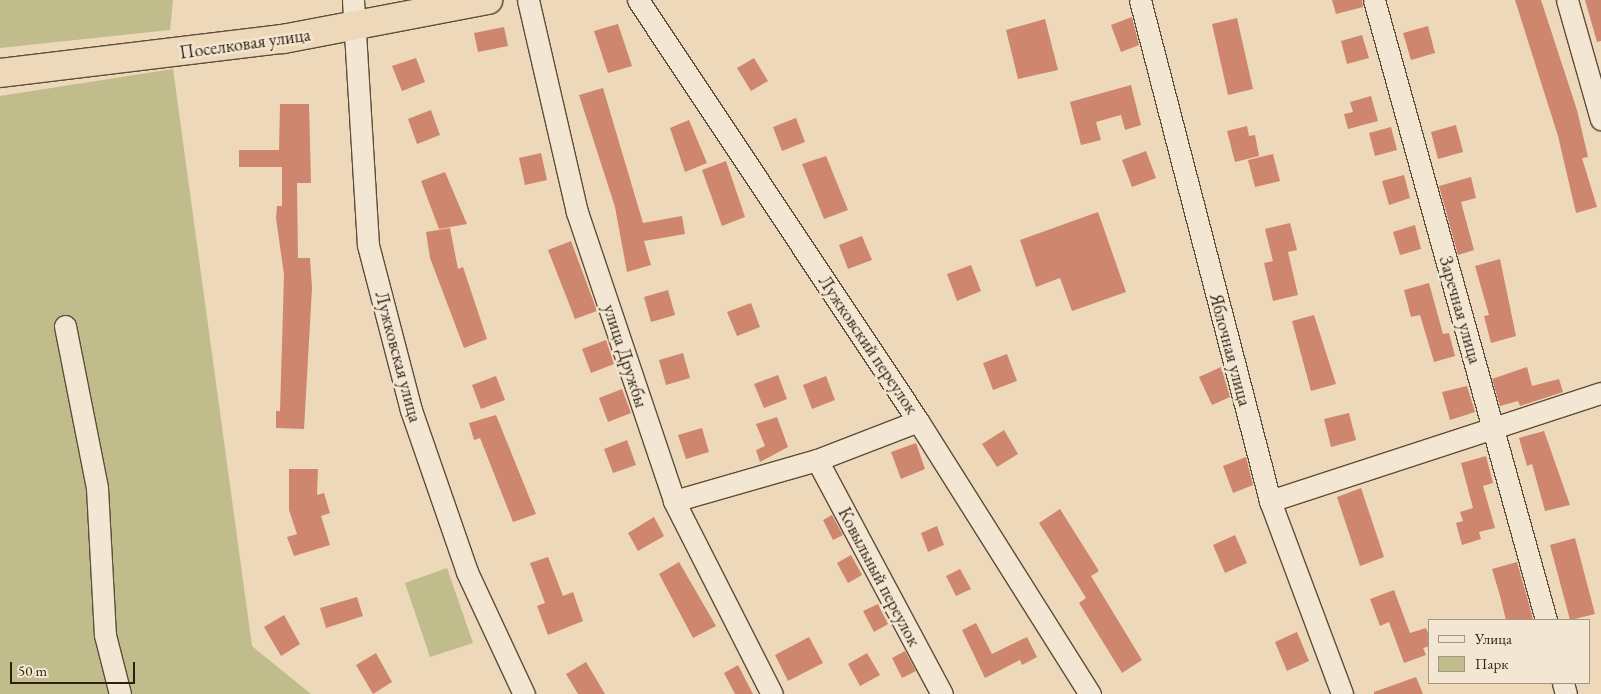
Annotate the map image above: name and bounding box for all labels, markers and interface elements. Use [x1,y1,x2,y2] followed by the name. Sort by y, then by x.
[178,24,312,64] street label: Поселковая улица
[1434,254,1486,366] street label: Заречная улица
[814,272,922,418] street label: Лужковский переулок
[370,289,426,425] street label: Лужковская улица
[1205,291,1255,409] street label: Яблочная улица
[598,302,652,410] street label: улица Дружбы
[833,504,925,650] street label: Ковыльный переулок
[1428,619,1591,684] legend
[1475,629,1512,648] text: Улица
[12,652,138,684] scale bar
[1475,654,1508,673] text: Парк
[18,661,47,680] text: 50 m

